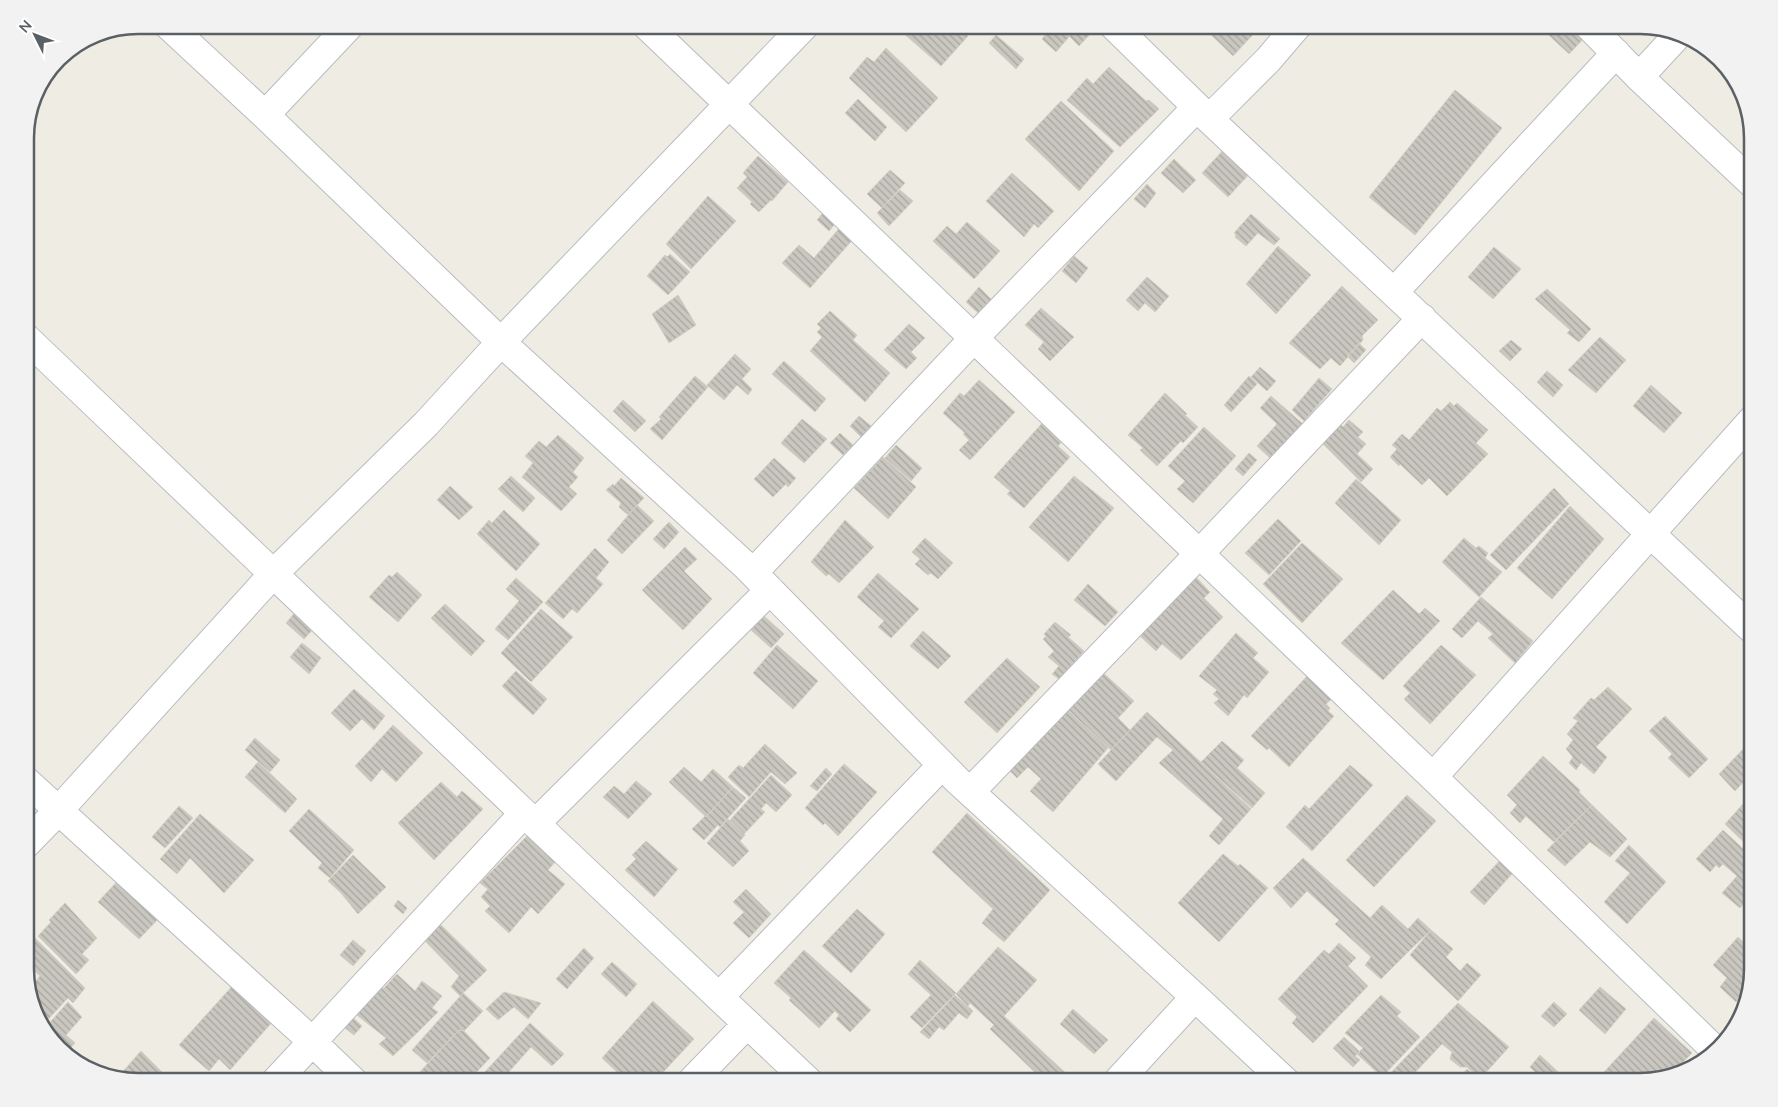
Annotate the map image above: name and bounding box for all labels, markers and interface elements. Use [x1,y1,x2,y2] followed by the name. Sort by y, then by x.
[10,10,60,60] north arrow
[15,16,35,36] text: N

